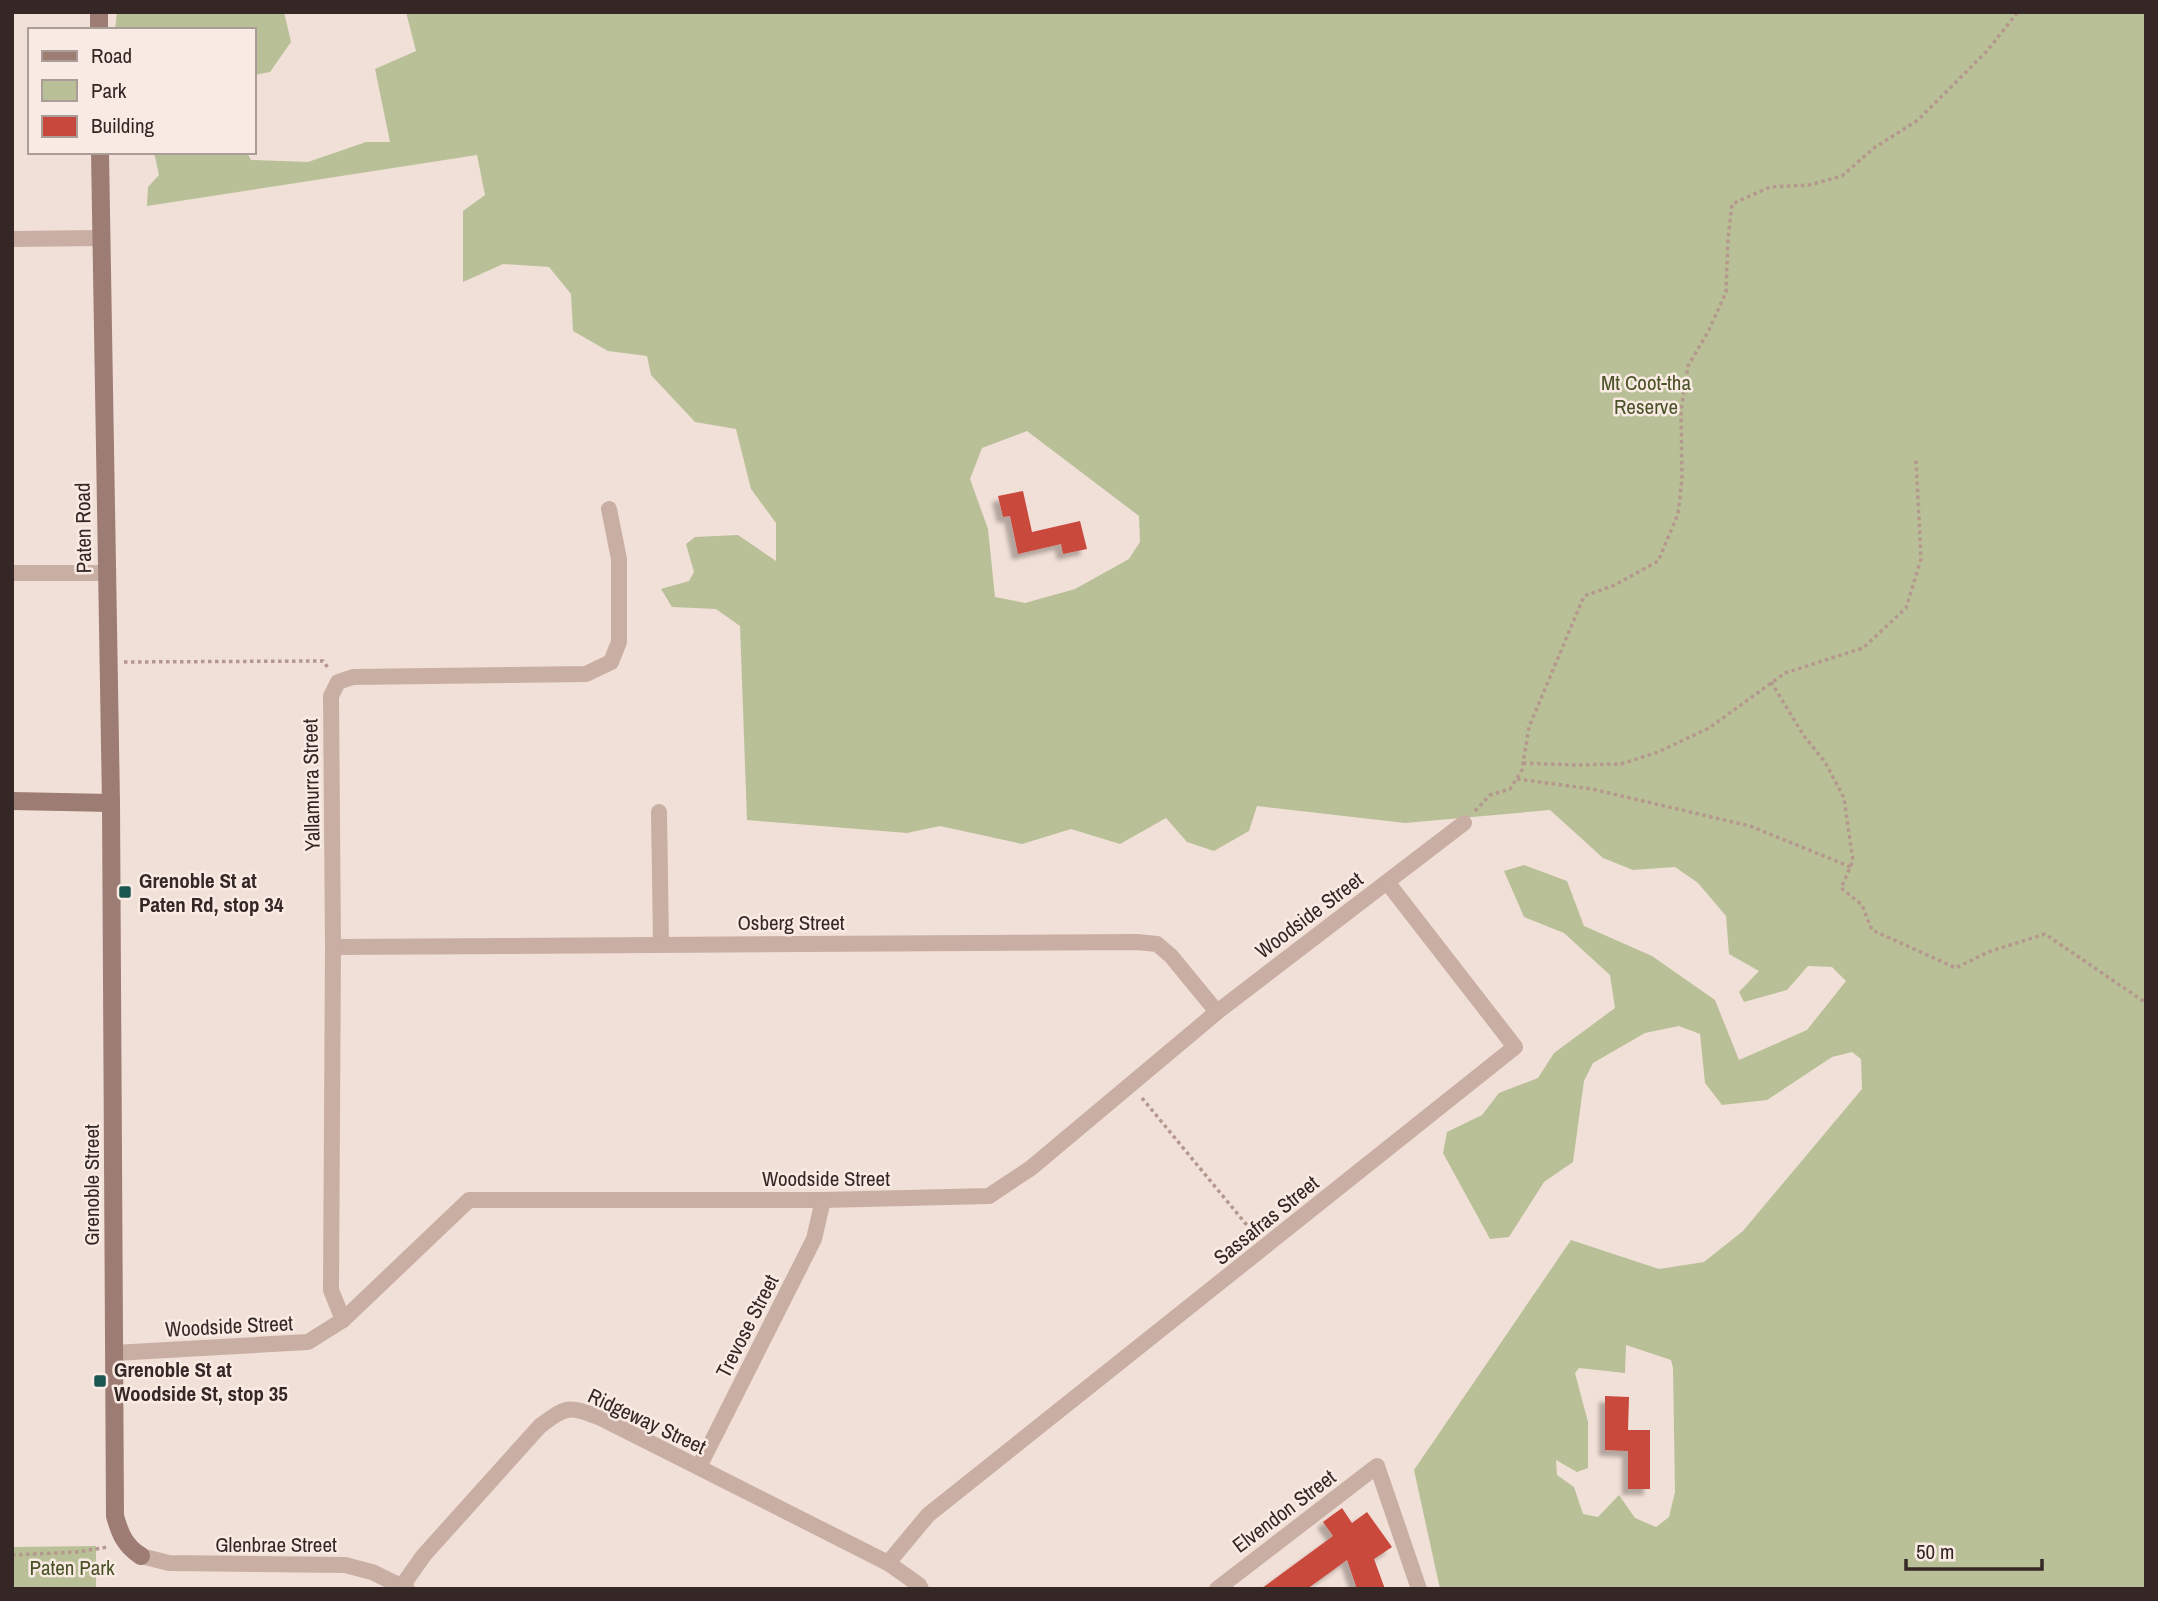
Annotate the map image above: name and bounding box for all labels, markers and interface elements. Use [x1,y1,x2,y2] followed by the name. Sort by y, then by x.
[28,28,256,154] legend
[91,41,132,70] text: Road
[91,76,127,105] text: Park
[91,111,155,140] text: Building
[1601,368,1691,421] park label: Mt Coot-tha Reserve
[68,482,98,574] street label: Paten Road
[295,718,327,852] street label: Yallamurra Street
[1249,865,1369,965] street label: Woodside Street
[139,866,284,919] place label: Grenoble St at Paten Rd, stop 34
[117,884,133,900] marker: Grenoble St at Paten Rd, stop 34
[737,908,845,937] street label: Osberg Street
[77,1124,106,1246] street label: Grenoble Street
[762,1164,890,1193] street label: Woodside Street
[1207,1169,1325,1271] street label: Sassafras Street
[709,1269,786,1383] street label: Trevose Street
[164,1308,294,1344] street label: Woodside Street
[114,1355,288,1408] place label: Grenoble St at Woodside St, stop 35
[92,1373,108,1389] marker: Grenoble St at Woodside St, stop 35
[583,1381,711,1461] street label: Ridgeway Street
[1226,1462,1342,1559] street label: Elvendon Street
[1906,1528,2042,1572] scale bar
[215,1530,337,1559] street label: Glenbrae Street
[1916,1537,1954,1566] text: 50 m
[29,1553,115,1582] park label: Paten Park

